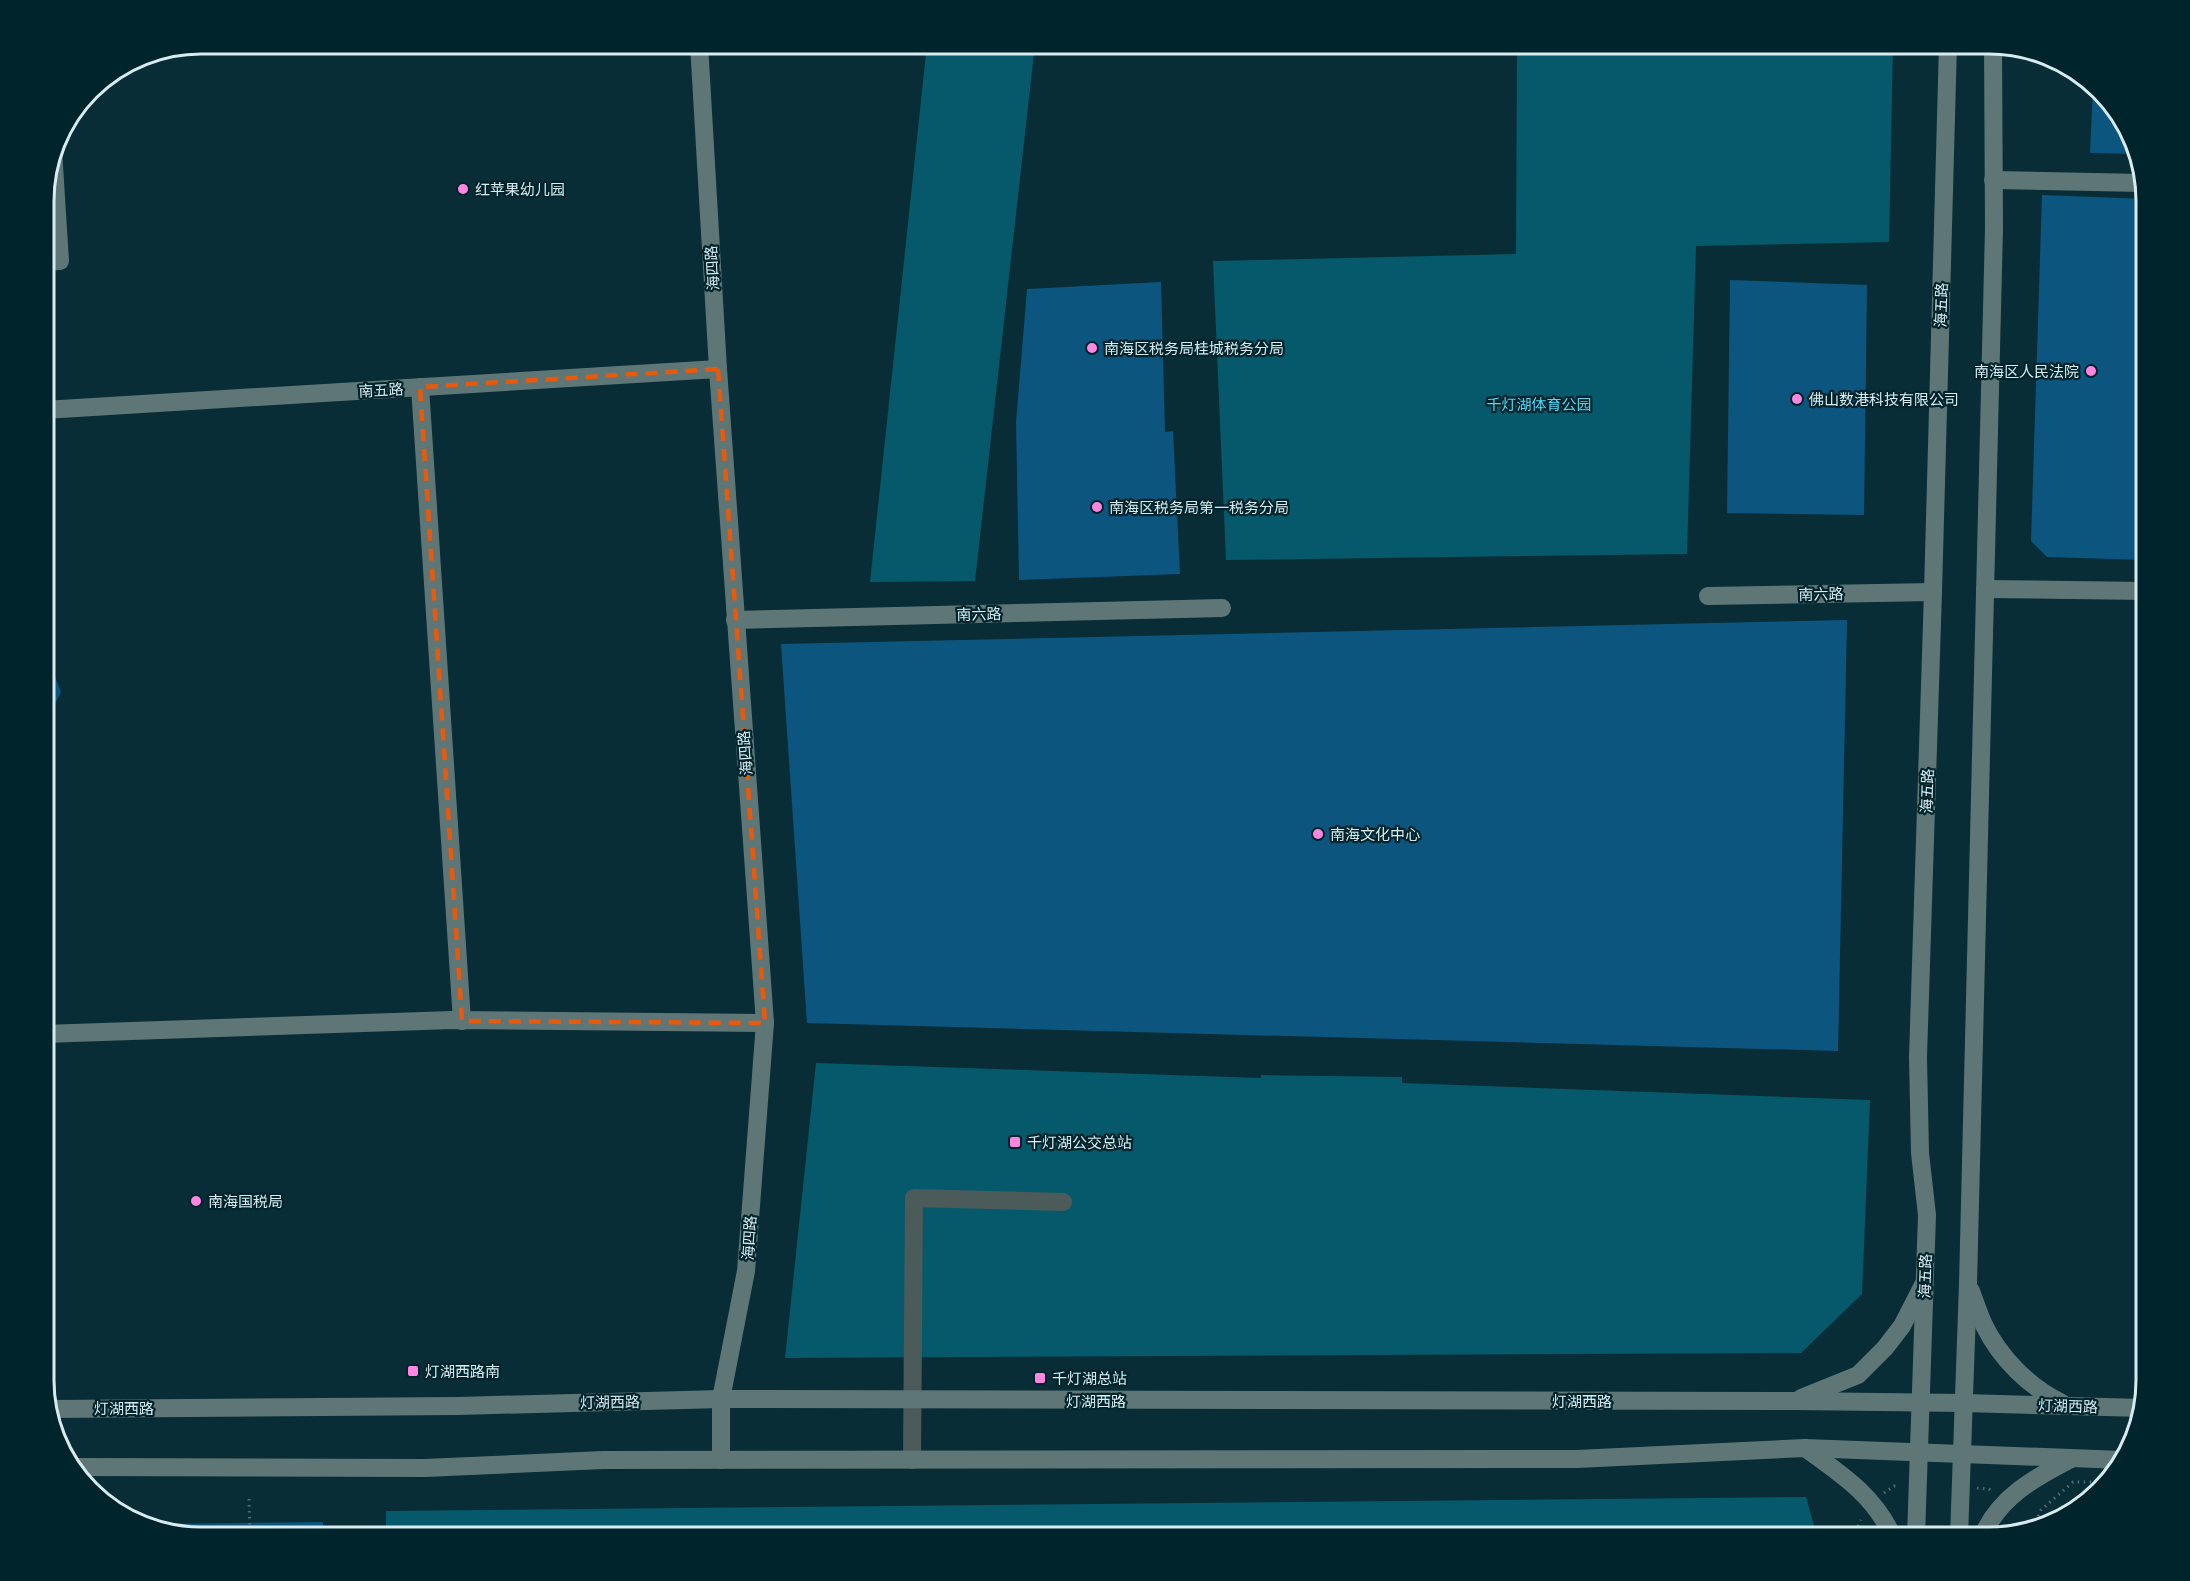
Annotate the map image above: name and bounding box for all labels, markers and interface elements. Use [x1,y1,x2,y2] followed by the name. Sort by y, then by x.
[475,178,565,201] place label: 红苹果幼儿园
[456,182,470,196] marker: 红苹果幼儿园
[699,245,725,291] street label: 海四路
[1929,282,1953,328] street label: 海五路
[1104,337,1284,360] place label: 南海区税务局桂城税务分局
[1085,341,1099,355] marker: 南海区税务局桂城税务分局
[1974,360,2079,383] place label: 南海区人民法院
[2084,364,2098,378] marker: 南海区人民法院
[358,377,404,403] street label: 南五路
[1809,388,1959,411] place label: 佛山数港科技有限公司
[1790,392,1804,406] marker: 佛山数港科技有限公司
[1486,393,1592,416] park label: 千灯湖体育公园
[1109,496,1289,519] place label: 南海区税务局第一税务分局
[1090,500,1104,514] marker: 南海区税务局第一税务分局
[1798,582,1844,606] street label: 南六路
[956,602,1002,626] street label: 南六路
[732,730,758,776] street label: 海四路
[1915,768,1939,814] street label: 海五路
[1330,823,1420,846] place label: 南海文化中心
[1311,827,1325,841] marker: 南海文化中心
[1027,1131,1132,1154] place label: 千灯湖公交总站
[1008,1135,1022,1149] marker: 千灯湖公交总站
[208,1190,283,1213] place label: 南海国税局
[189,1194,203,1208] marker: 南海国税局
[736,1215,762,1261] street label: 海四路
[1913,1253,1937,1299] street label: 海五路
[425,1360,500,1383] place label: 灯湖西路南
[406,1364,420,1378] marker: 灯湖西路南
[1052,1367,1127,1390] place label: 千灯湖总站
[1033,1371,1047,1385] marker: 千灯湖总站
[580,1390,640,1414] street label: 灯湖西路
[1066,1390,1126,1413] street label: 灯湖西路
[1552,1390,1612,1413] street label: 灯湖西路
[2038,1393,2098,1419] street label: 灯湖西路
[94,1397,154,1420] street label: 灯湖西路

